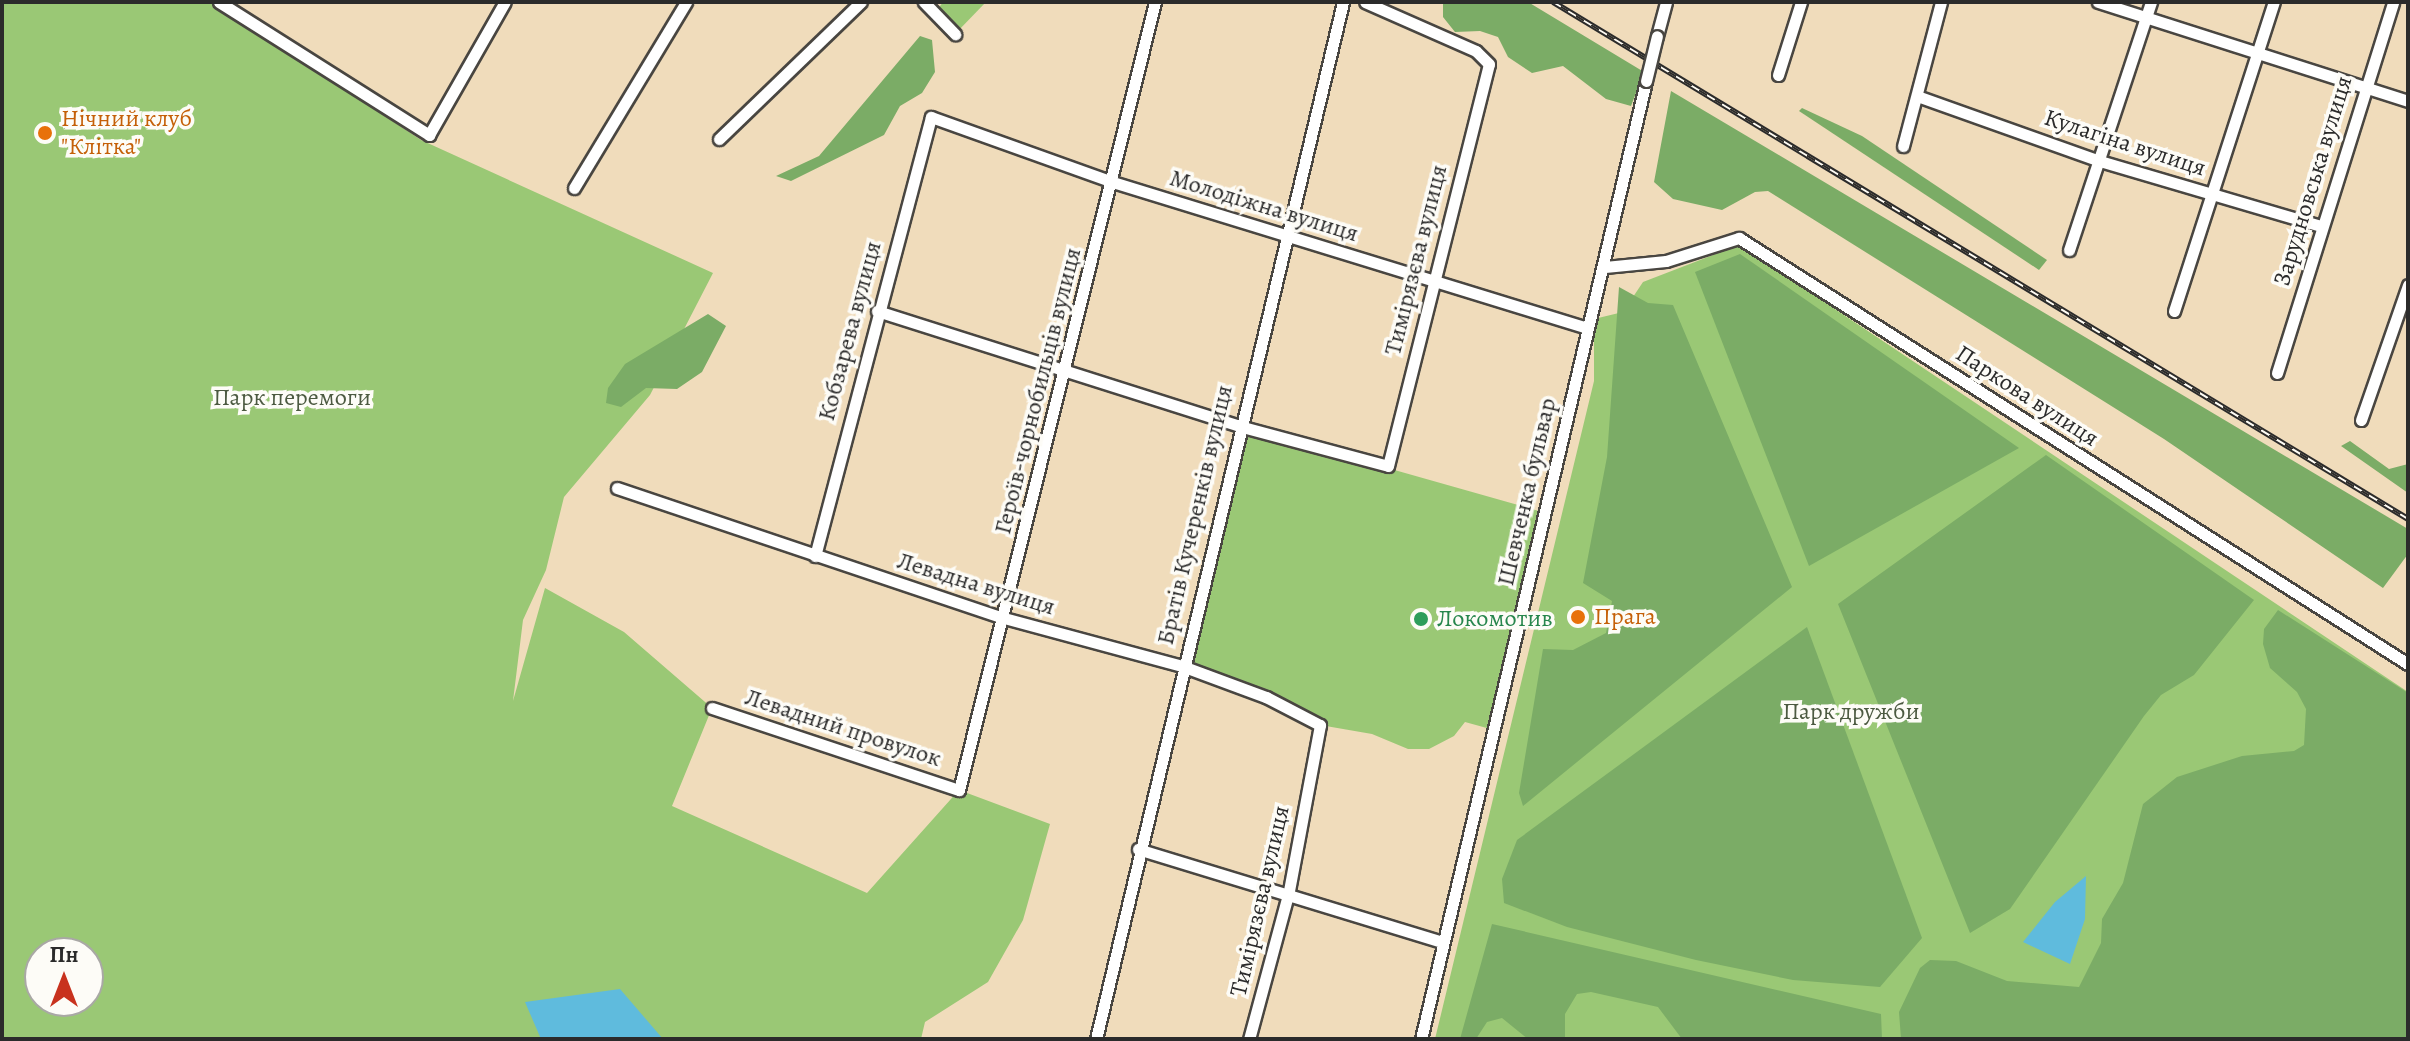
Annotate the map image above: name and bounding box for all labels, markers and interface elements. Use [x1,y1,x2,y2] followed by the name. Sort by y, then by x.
[2267,73,2359,289] street label: Зарудновська вулиця
[2041,103,2209,183] street label: Кулагіна вулиця
[61,105,192,161] place label: Нічний клуб "Клітка"
[36,124,54,142] marker: Нічний клуб "Клітка"
[1378,162,1454,358] street label: Тимірязєва вулиця
[1166,164,1362,248] street label: Молодіжна вулиця
[812,238,888,424] street label: Кобзарева вулиця
[988,245,1088,537] street label: Героїв-чорнобильців вулиця
[1950,339,2104,453] street label: Паркова вулиця
[1151,382,1239,648] street label: Братів Кучеренків вулиця
[213,384,371,412] park label: Парк перемоги
[1491,395,1563,589] street label: Шевченка бульвар
[894,546,1058,622] street label: Левадна вулиця
[1594,603,1656,631] place label: Прага
[1437,605,1553,633] place label: Локомотив
[1569,608,1587,626] marker: Прага
[1412,610,1430,628] marker: Локомотив
[741,683,945,773] street label: Левадний провулок
[1782,698,1920,726] park label: Парк дружби
[1224,803,1296,999] street label: Тимірязєва вулиця
[24,937,104,1017] north arrow
[50,940,78,970] text: Пн

